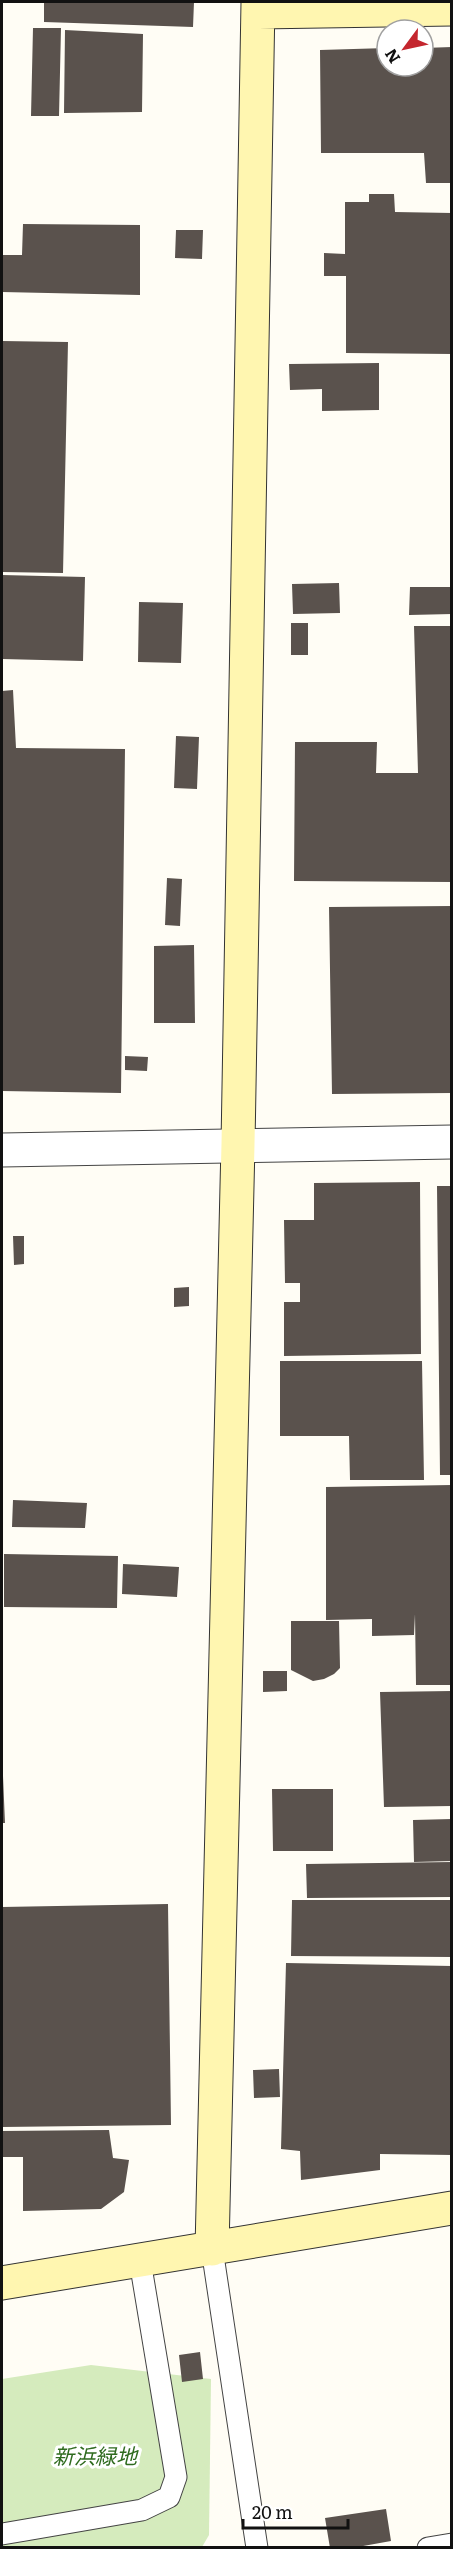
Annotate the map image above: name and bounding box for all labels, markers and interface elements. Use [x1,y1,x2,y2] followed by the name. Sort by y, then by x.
[375,18,435,78] north arrow
[378,45,405,69] text: N
[53,2439,139,2470] park label: 新浜緑地
[243,2492,348,2530] scale bar
[252,2498,293,2525] text: 20 m

